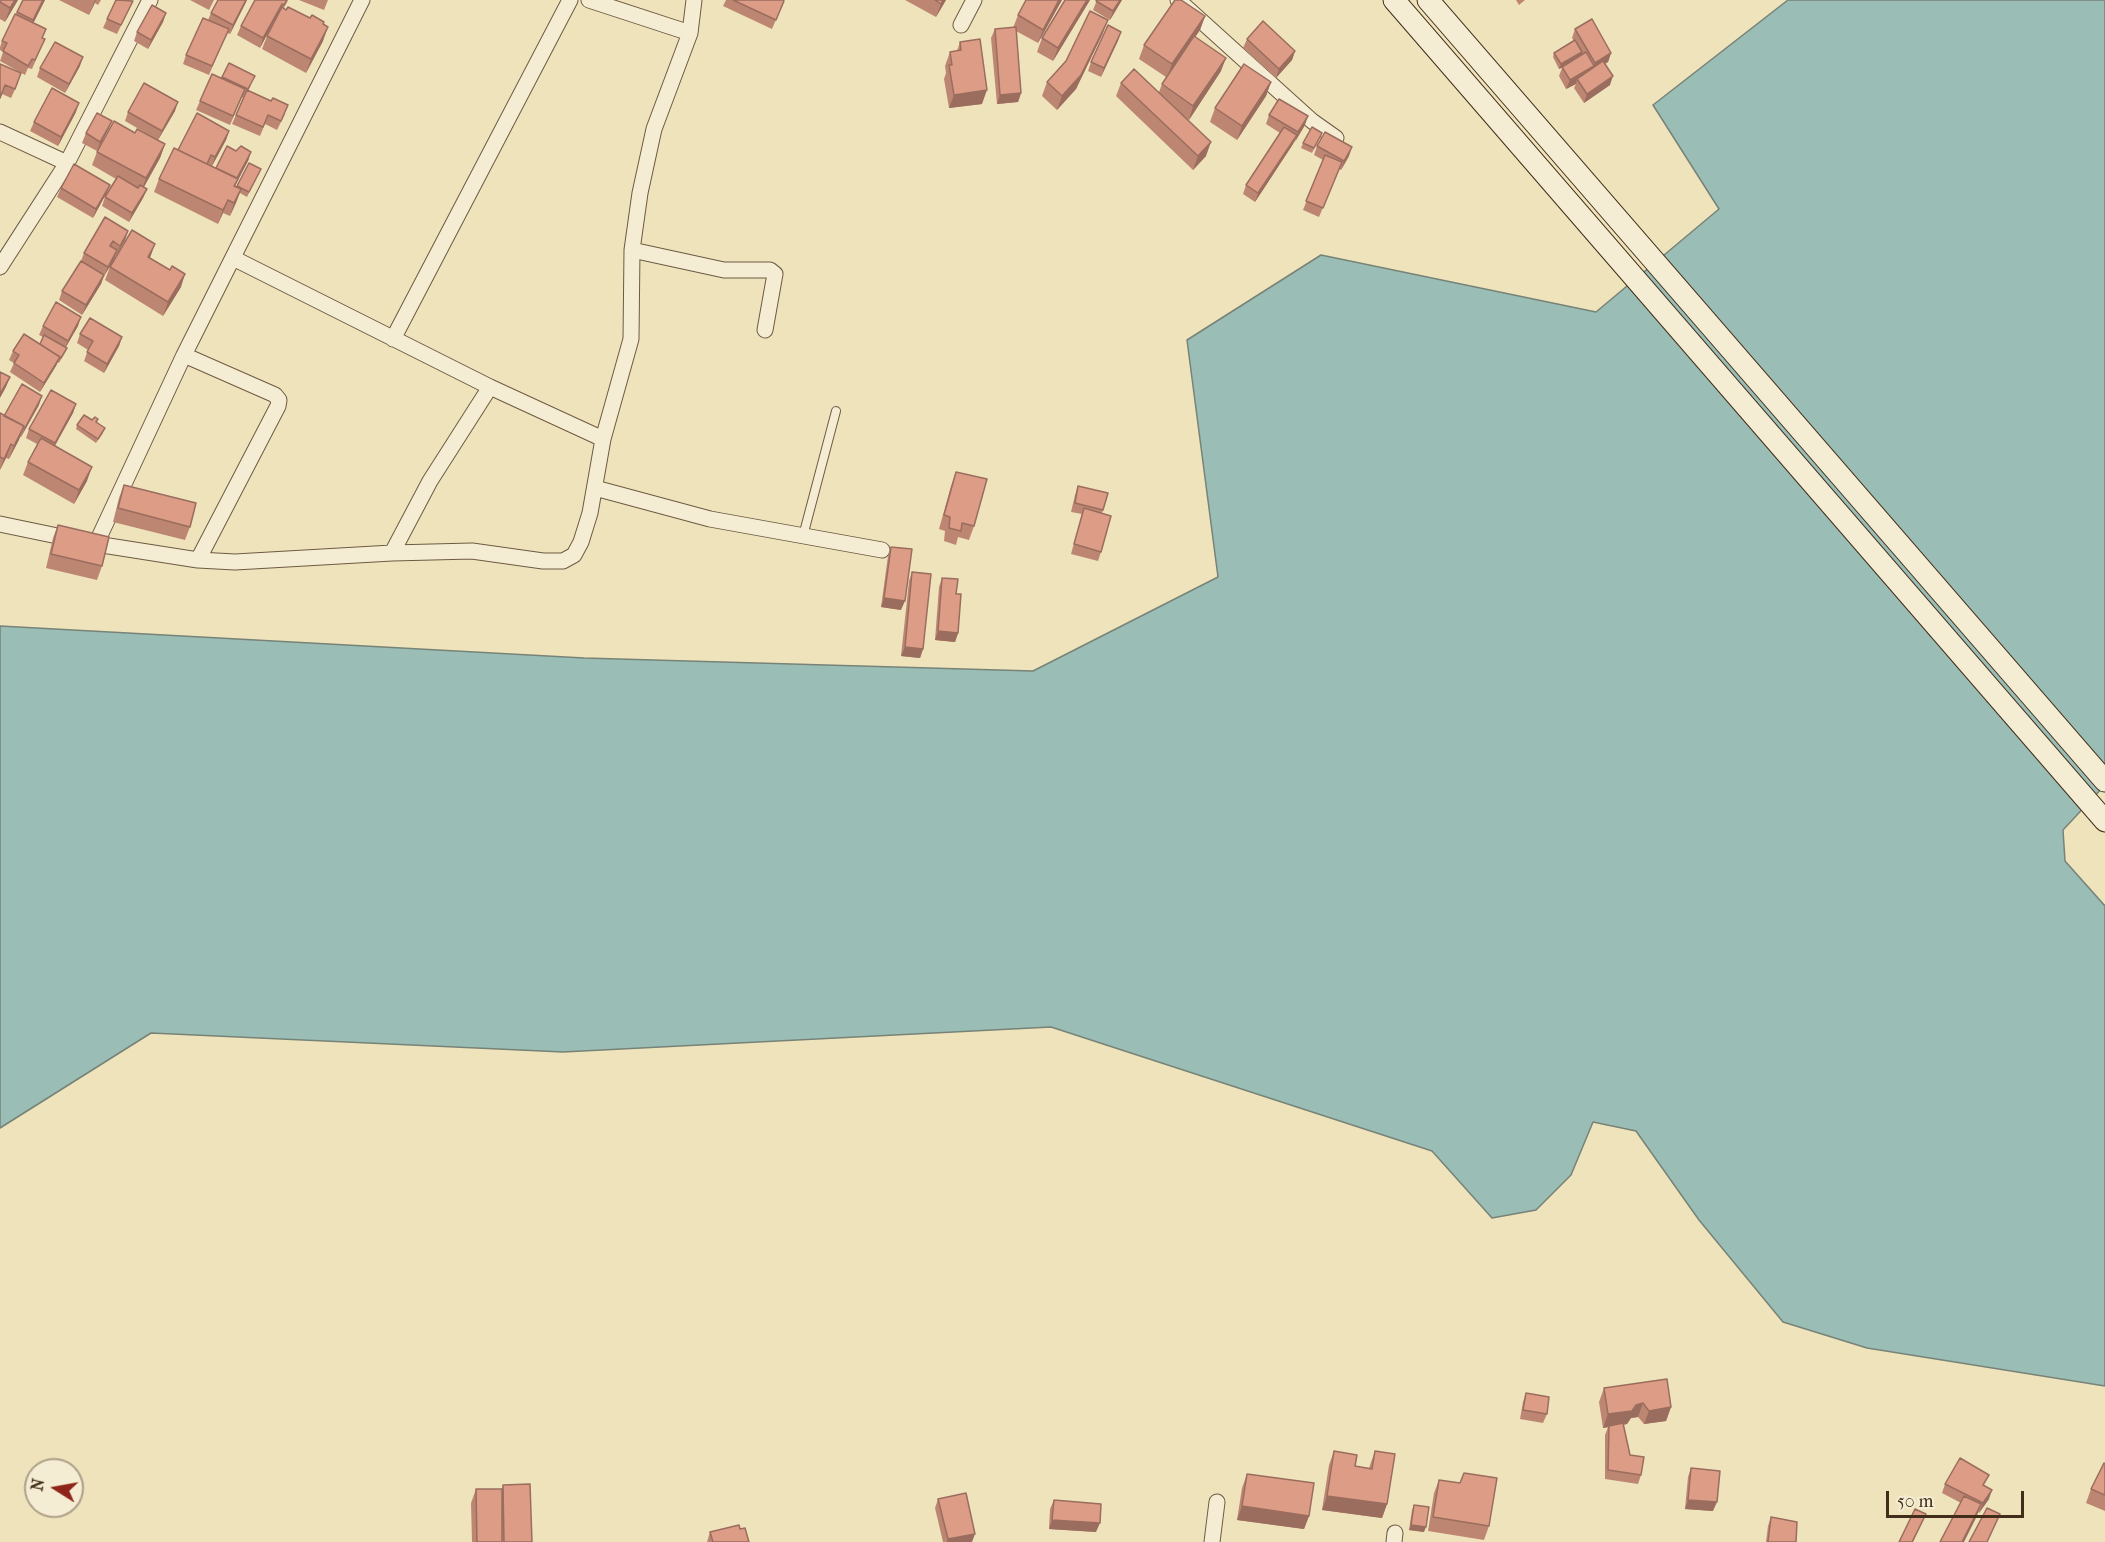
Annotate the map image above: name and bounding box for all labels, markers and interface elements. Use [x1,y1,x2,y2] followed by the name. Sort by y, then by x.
[24,1458,84,1518] north arrow
[27,1477,48,1493] text: N
[1889,1479,2027,1517] scale bar
[1897,1491,1933,1512] text: 50 m

